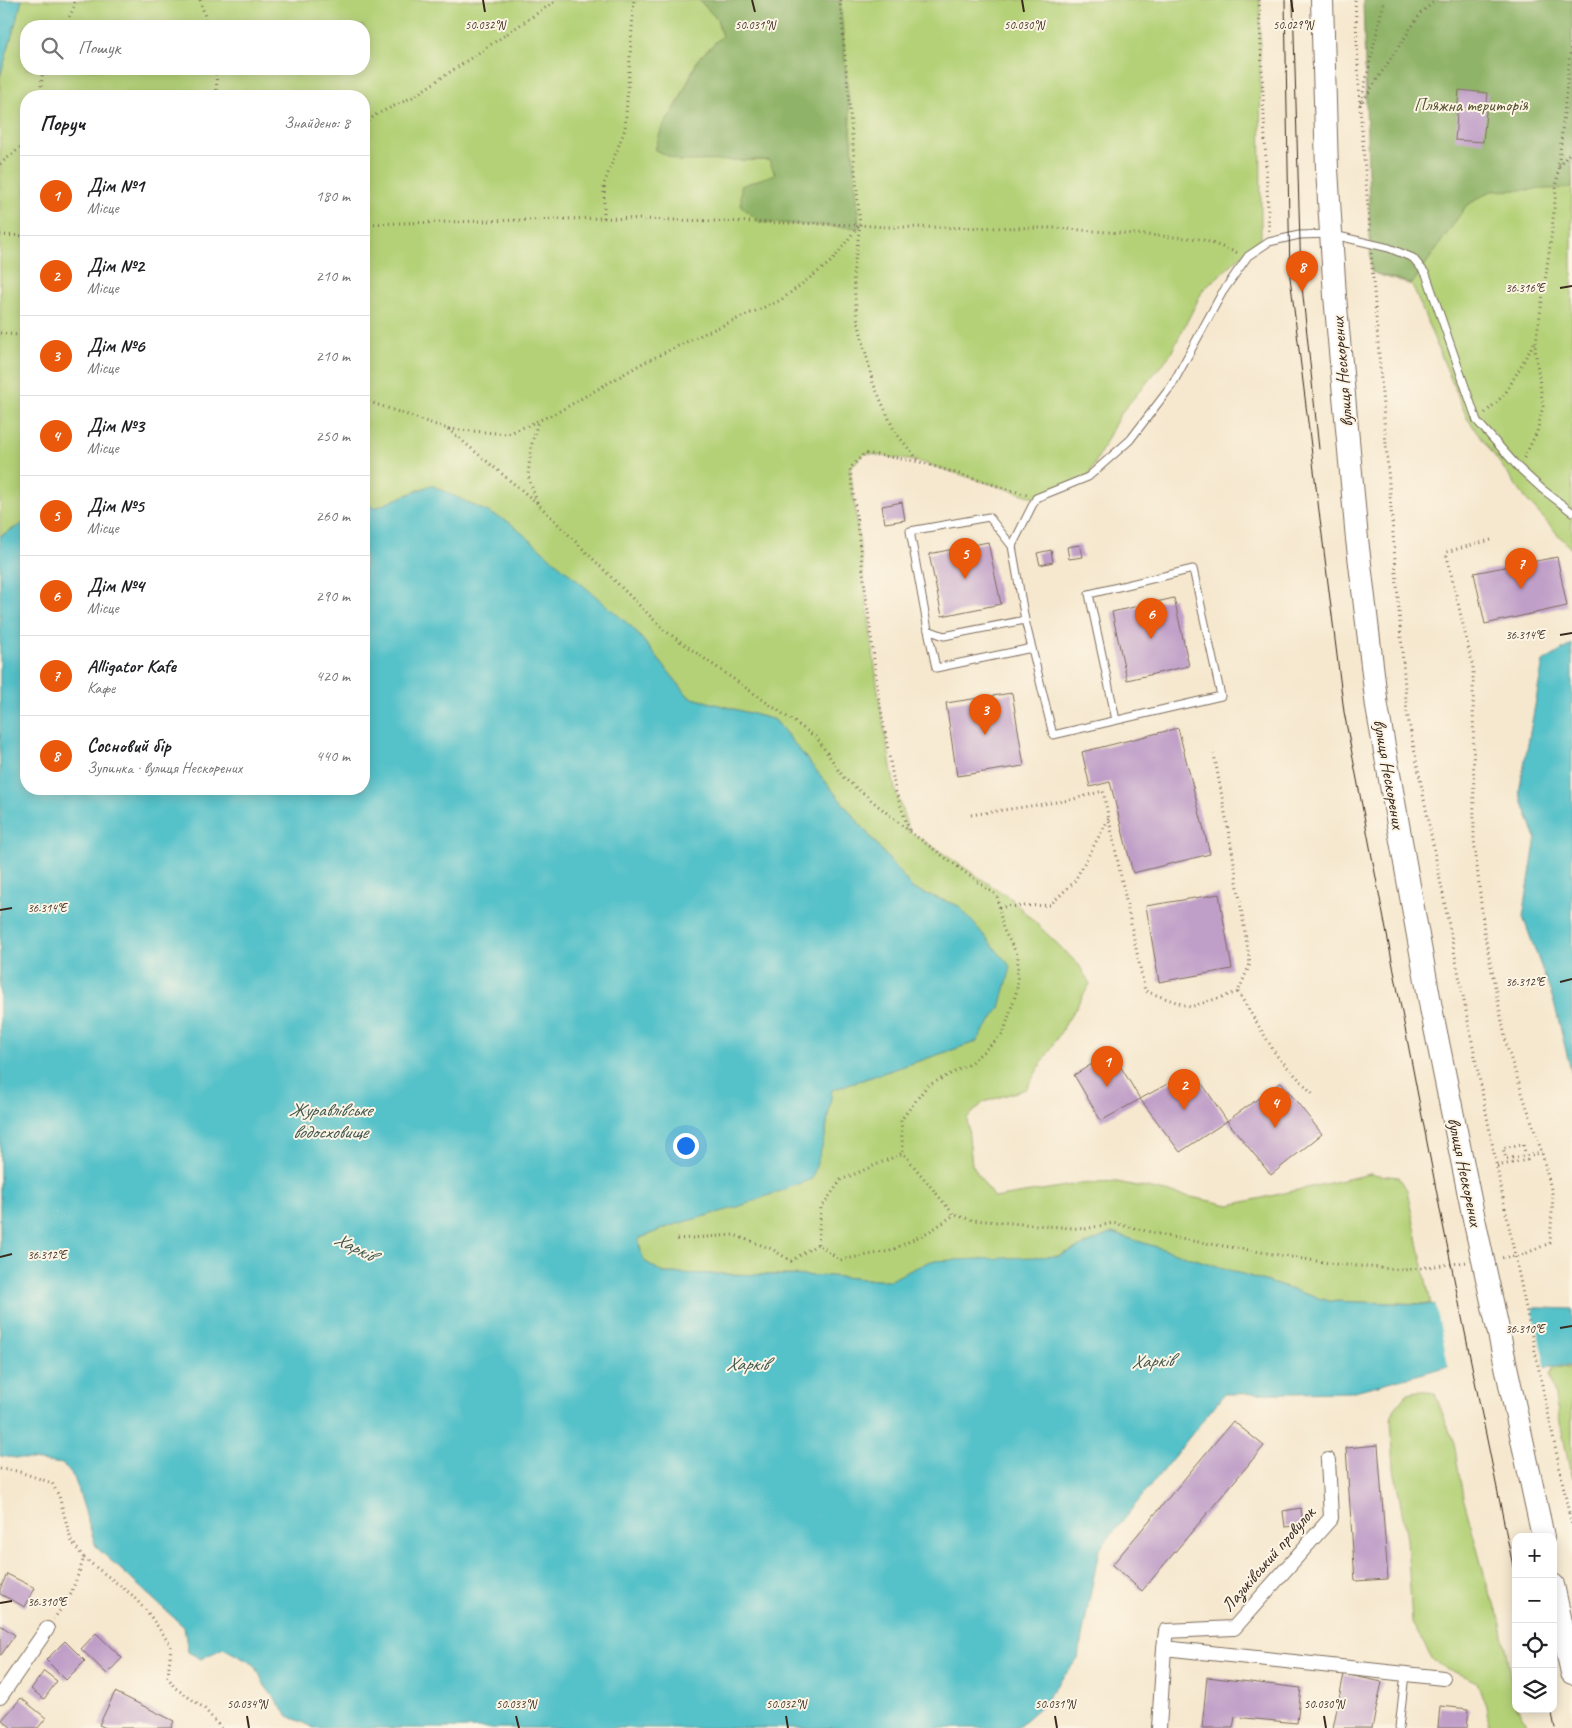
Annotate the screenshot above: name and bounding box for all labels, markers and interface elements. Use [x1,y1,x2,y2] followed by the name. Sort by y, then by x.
[465,17,507,33] text: 50.032°N
[735,17,777,33] text: 50.031°N
[1004,17,1046,33] text: 50.030°N
[1273,17,1315,33] text: 50.029°N
[20,20,370,75] search box
[38,34,66,62] icon: search
[78,36,120,60] text: Пошук
[1414,94,1529,116] park label: Пляжна територія
[40,110,85,136] text: Поруч
[284,113,350,133] text: Знайдено: 8
[87,174,144,198] text: Дім №1
[52,186,60,206] text: 1
[316,186,350,206] text: 180 m
[87,198,119,218] text: Місце
[1286,251,1318,292] pin: 8
[87,254,144,278] text: Дім №2
[52,266,60,286] text: 2
[316,266,350,286] text: 210 m
[87,278,119,298] text: Місце
[1505,280,1546,296] text: 36.316°E
[1326,314,1358,428] street label: вулиця Нескорених
[87,334,145,358] text: Дім №6
[52,346,60,366] text: 3
[316,346,350,366] text: 210 m
[87,358,119,378] text: Місце
[87,414,144,438] text: Дім №3
[52,426,60,446] text: 4
[316,426,350,446] text: 250 m
[87,438,119,458] text: Місце
[87,494,144,518] text: Дім №5
[53,506,59,526] text: 5
[316,506,350,526] text: 260 m
[87,518,119,538] text: Місце
[949,538,981,579] pin: 5
[1505,548,1537,589] pin: 7
[87,574,144,598] text: Дім №4
[52,586,60,606] text: 6
[316,586,350,606] text: 290 m
[87,598,119,618] text: Місце
[1135,598,1167,639] pin: 6
[1505,627,1546,643] text: 36.314°E
[87,654,176,678] text: Alligator Kafe
[52,666,60,686] text: 7
[316,666,350,686] text: 420 m
[87,678,115,698] text: Кафе
[969,694,1001,735] pin: 3
[1369,718,1410,832] street label: вулиця Нескорених
[87,734,170,758] text: Сосновий бір
[52,746,60,766] text: 8
[316,746,350,766] text: 440 m
[87,758,242,778] text: Зупинка · вулиця Нескорених
[27,900,68,916] text: 36.314°E
[1505,974,1546,990] text: 36.312°E
[1091,1046,1123,1087] pin: 1
[1168,1069,1200,1110] pin: 2
[1259,1087,1291,1128] pin: 4
[289,1098,374,1144] water label: Журавлівське водосховище
[1443,1116,1488,1230] street label: вулиця Нескорених
[673,1133,699,1159] your location
[331,1227,385,1270] water label: Харків
[27,1247,68,1263] text: 36.312°E
[1505,1321,1546,1337] text: 36.310°E
[1131,1348,1181,1374] water label: Харків
[726,1352,775,1376] water label: Харків
[1216,1501,1321,1617] street label: Лазьківський провулок
[1512,1533,1557,1713] map controls
[1512,1533,1557,1578] button: +
[1512,1578,1557,1623] button: −
[27,1594,68,1610] text: 36.310°E
[1512,1623,1557,1668] button: locate
[1512,1668,1557,1713] button: layers
[227,1696,269,1712] text: 50.034°N
[496,1696,538,1712] text: 50.033°N
[766,1696,808,1712] text: 50.032°N
[1035,1696,1077,1712] text: 50.031°N
[1304,1696,1346,1712] text: 50.030°N

